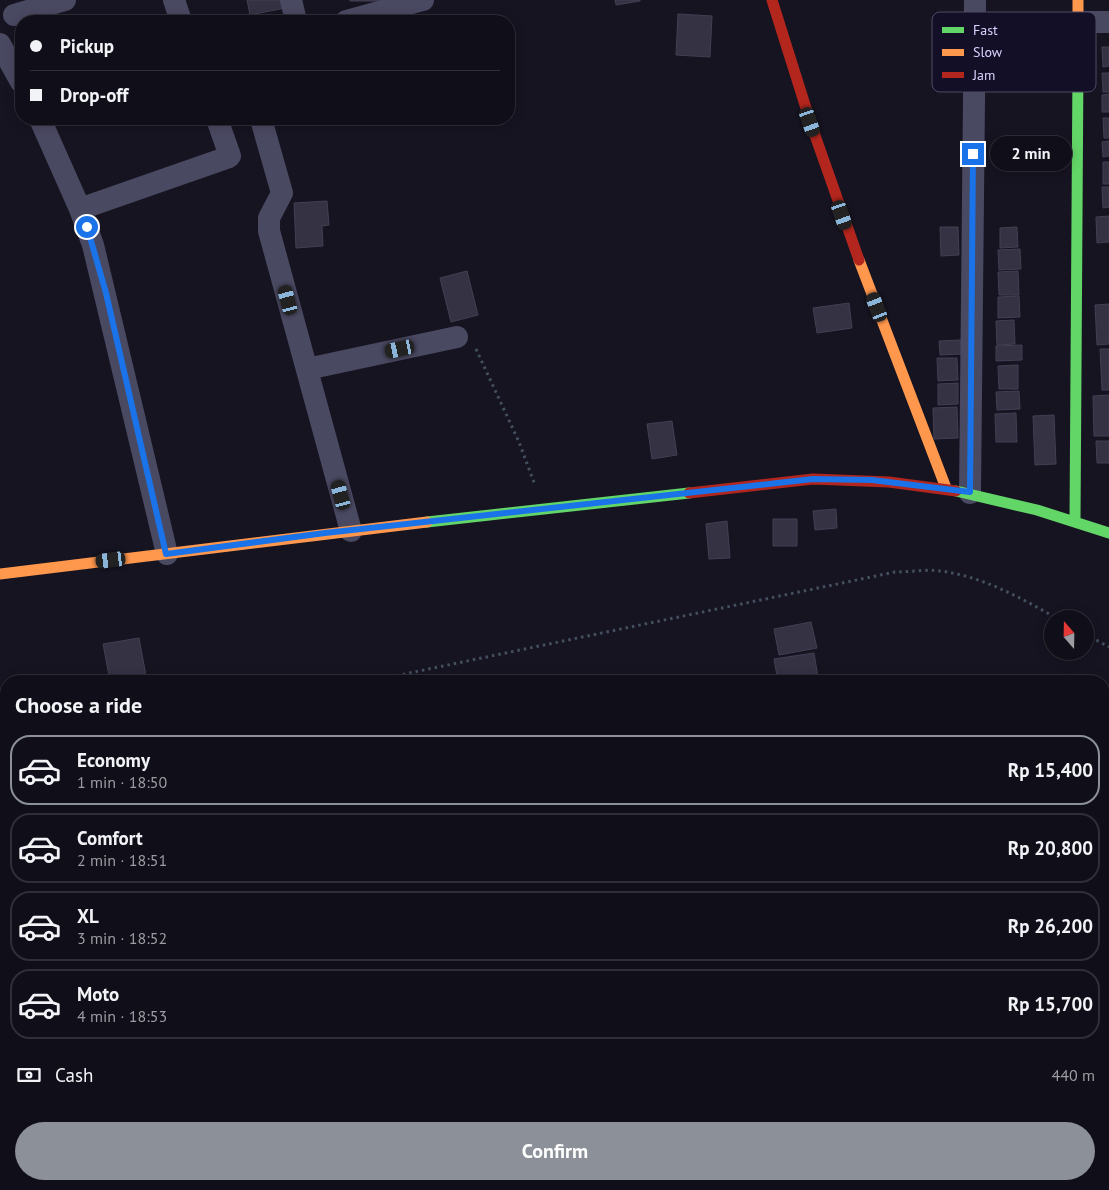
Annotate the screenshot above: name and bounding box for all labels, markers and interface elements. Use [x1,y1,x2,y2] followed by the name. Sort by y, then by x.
[932,12,1096,92] legend
[973,21,998,39] text: Fast
[60,34,114,58] text: Pickup
[973,43,1003,61] text: Slow
[972,66,995,84] text: Jam
[60,83,128,107] text: Drop-off
[798,105,821,139] car
[990,136,1073,172] callout: 2 min
[962,143,984,165] route end
[1011,143,1051,163] text: 2 min
[830,198,853,232] car
[76,216,98,238] route start
[276,284,299,316] car
[864,290,889,324] car
[383,339,416,359] car
[329,479,352,511] car
[95,551,126,569] car
[1044,610,1094,660] north arrow
[1044,610,1094,660] map controls
[15,691,142,719] text: Choose a ride
[17,748,62,793] icon: car
[77,748,150,772] text: Economy
[1008,758,1093,782] text: Rp 15,400
[77,772,167,792] text: 1 min · 18:50
[17,826,62,871] icon: car
[77,826,143,850] text: Comfort
[1008,836,1093,860] text: Rp 20,800
[77,850,167,870] text: 2 min · 18:51
[17,904,62,949] icon: car
[77,904,99,928] text: XL
[1008,914,1093,938] text: Rp 26,200
[77,928,167,948] text: 3 min · 18:52
[17,982,62,1027] icon: car
[77,982,119,1006] text: Moto
[1008,992,1093,1016] text: Rp 15,700
[77,1006,167,1026] text: 4 min · 18:53
[15,1061,43,1089] icon: cash
[55,1063,93,1087] text: Cash
[1052,1065,1095,1085] text: 440 m
[15,1122,1095,1180] button: Confirm

